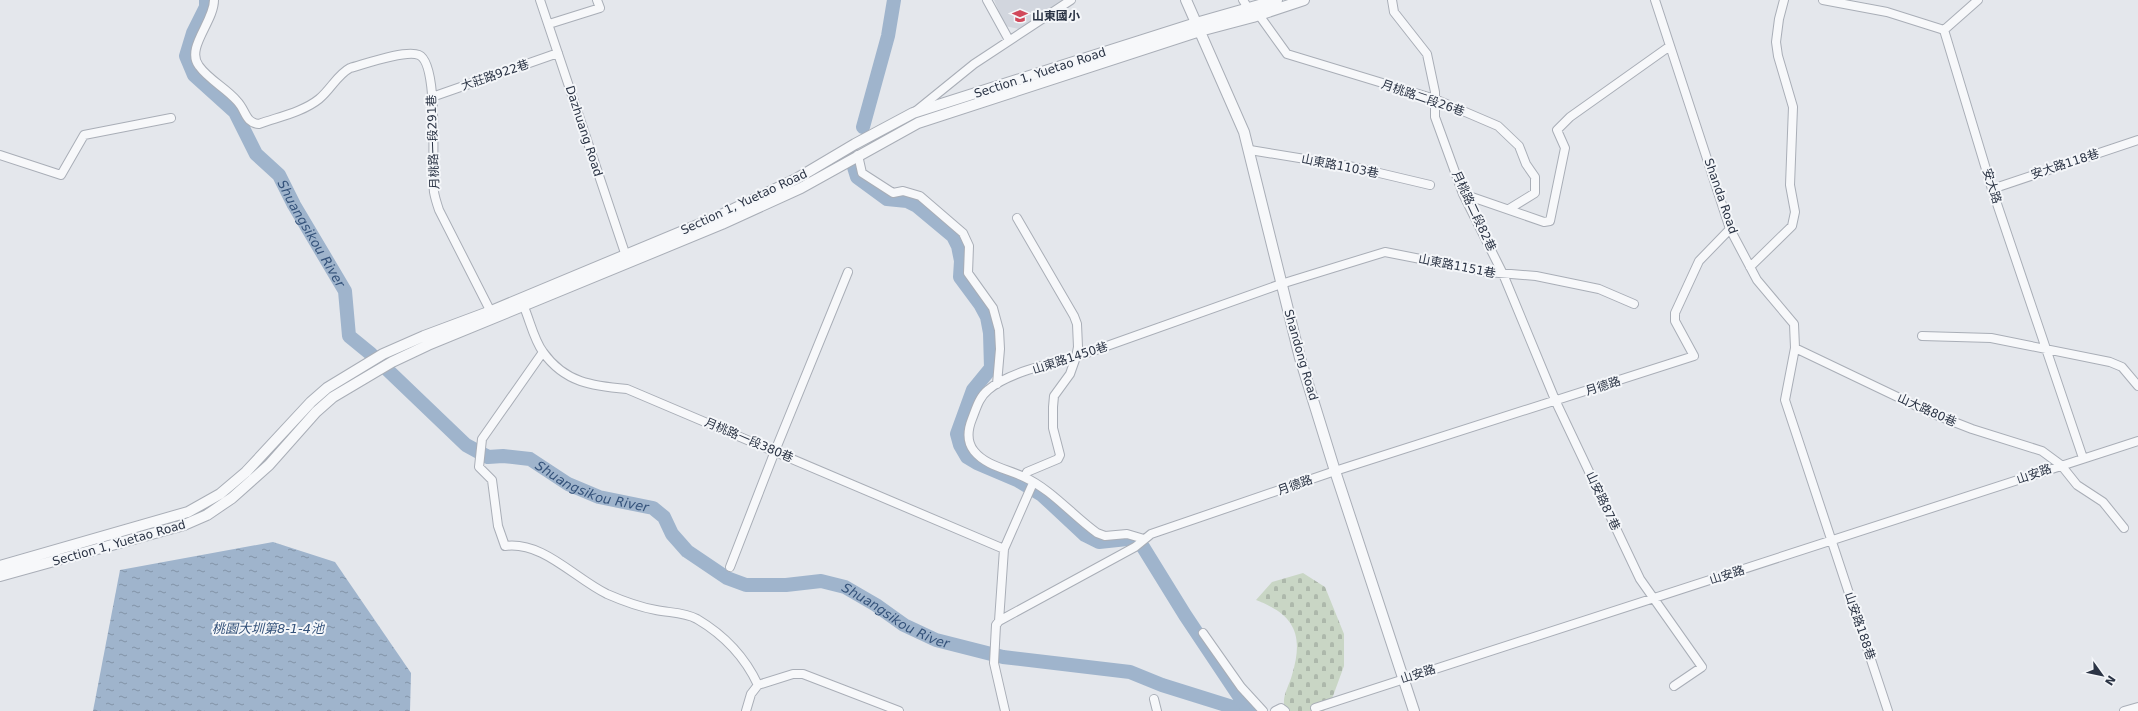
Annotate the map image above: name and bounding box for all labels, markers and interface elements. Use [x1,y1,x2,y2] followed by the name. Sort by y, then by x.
[1011,7,1029,25] school or university icon: 山東國小
[1032,9,1080,23] place label: 山東國小
[972,45,1108,101] street label: Section 1, Yuetao Road
[459,57,531,93] street label: 大莊路922巷
[1379,77,1467,119] street label: 月桃路二段26巷
[563,84,605,178] street label: Dazhuang Road
[424,94,442,190] street label: 月桃路一段291巷
[2029,146,2101,182] street label: 安大路118巷
[1300,152,1380,180] street label: 山東路1103巷
[1702,156,1740,236] street label: Shanda Road
[679,167,809,237] street label: Section 1, Yuetao Road
[1980,167,2004,205] street label: 安大路
[1449,168,1499,254] street label: 月桃路二段82巷
[275,178,349,291] water label: Shuangsikou River
[1417,252,1497,280] street label: 山東路1151巷
[1281,308,1321,402] street label: Shandong Road
[1030,339,1110,377] street label: 山東路1450巷
[1584,374,1622,398] street label: 月德路
[1895,391,1959,429] street label: 山大路80巷
[703,415,795,465] street label: 月桃路一段380巷
[533,458,652,515] water label: Shuangsikou River
[2015,462,2053,486] street label: 山安路
[1583,469,1623,533] street label: 山安路87巷
[1276,473,1314,497] street label: 月德路
[51,517,187,569] street label: Section 1, Yuetao Road
[1708,563,1746,587] street label: 山安路
[839,580,953,652] water label: Shuangsikou River
[1842,590,1878,662] street label: 山安路188巷
[212,621,326,636] water label: 桃園大圳第8-1-4池
[2082,655,2122,695] north arrow
[1399,662,1437,686] street label: 山安路
[2102,673,2118,688] text: N

